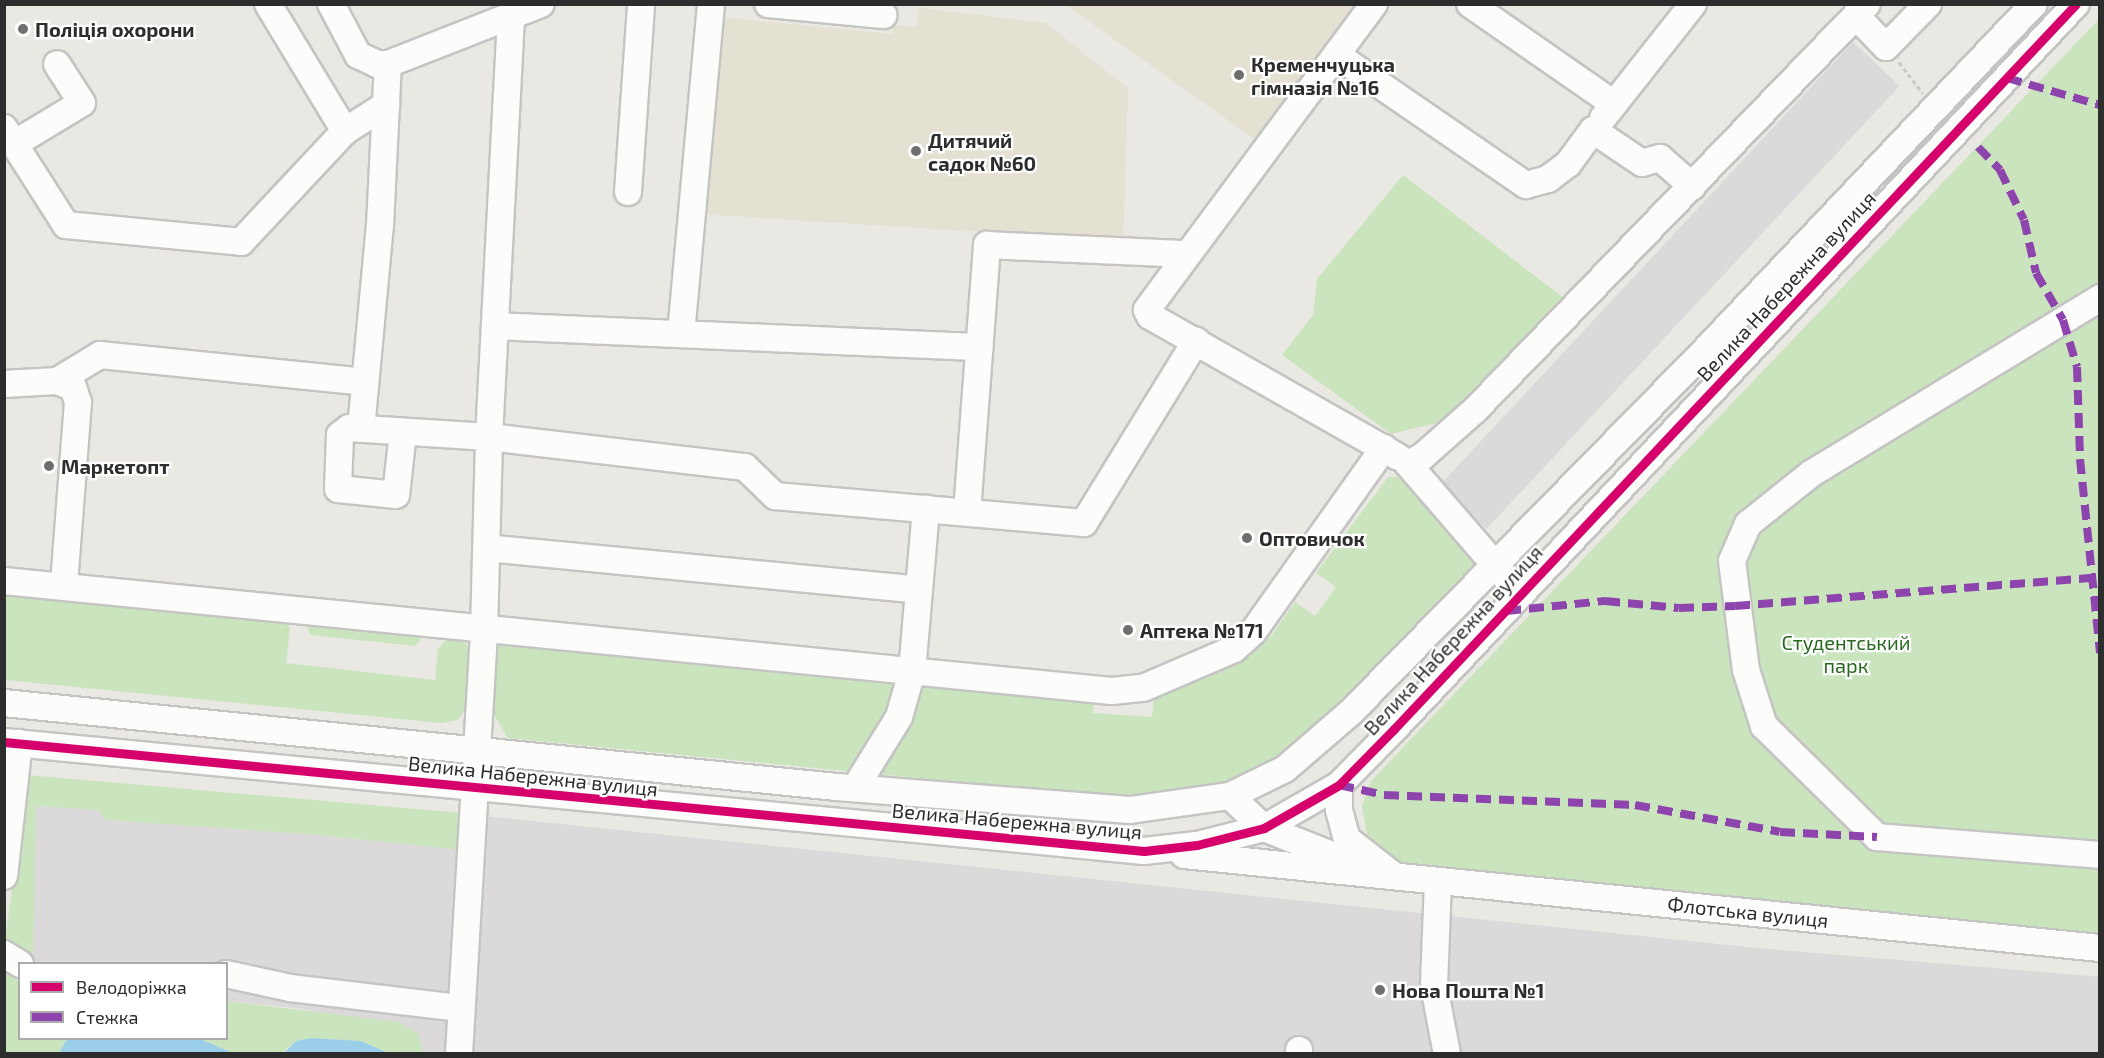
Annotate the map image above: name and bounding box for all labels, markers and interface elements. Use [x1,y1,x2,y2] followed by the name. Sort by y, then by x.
[35,17,194,41] place label: Поліція охорони
[16,22,30,36] marker: Поліція охорони
[1251,52,1395,99] place label: Кременчуцька гімназія №16
[1232,68,1246,82] marker: Кременчуцька гімназія №16
[928,128,1036,175] place label: Дитячий садок №60
[909,144,923,158] marker: Дитячий садок №60
[1692,186,1880,386] street label: Велика Набережна вулиця
[61,454,169,478] place label: Маркетопт
[42,459,56,473] marker: Маркетопт
[1259,526,1365,550] place label: Оптовичок
[1240,531,1254,545] marker: Оптовичок
[1359,540,1547,740] street label: Велика Набережна вулиця
[1140,618,1264,642] place label: Аптека №171
[1121,623,1135,637] marker: Аптека №171
[1781,630,1911,677] park label: Студентський парк
[407,751,659,801] street label: Велика Набережна вулиця
[891,798,1143,844] street label: Велика Набережна вулиця
[1666,892,1830,932] street label: Флотська вулиця
[18,962,228,1040] legend
[76,976,187,998] text: Велодоріжка
[1392,978,1544,1002] place label: Нова Пошта №1
[1373,983,1387,997] marker: Нова Пошта №1
[76,1006,138,1028] text: Стежка

